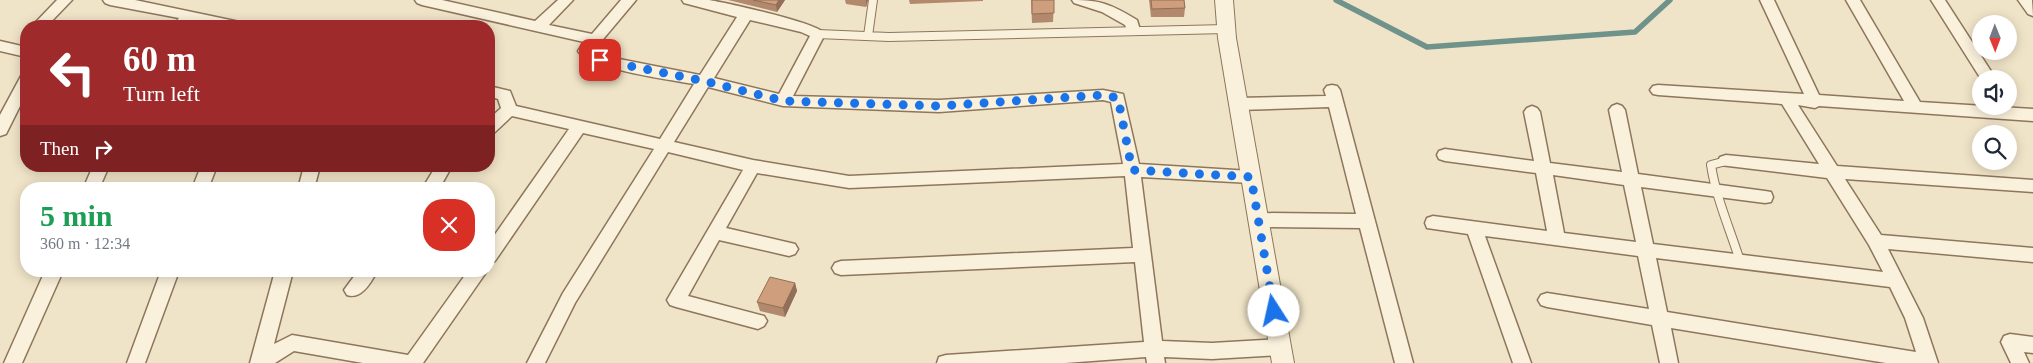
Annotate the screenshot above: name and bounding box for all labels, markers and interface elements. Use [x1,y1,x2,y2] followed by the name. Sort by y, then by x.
[1972,15,2018,60] north arrow
[1972,15,2017,170] map controls
[579,39,621,81] pin
[40,40,105,105] icon: left
[123,40,196,79] text: 60 m
[586,46,614,74] icon: arrive
[1972,70,2017,115] button: sound
[123,81,200,106] text: Turn left
[1972,125,2017,170] button: search
[89,135,117,163] icon: right
[40,138,79,159] text: Then
[40,199,113,232] text: 5 min
[423,199,475,251] button: close
[40,235,130,252] text: 360 m · 12:34
[1247,284,1299,336] position arrow

